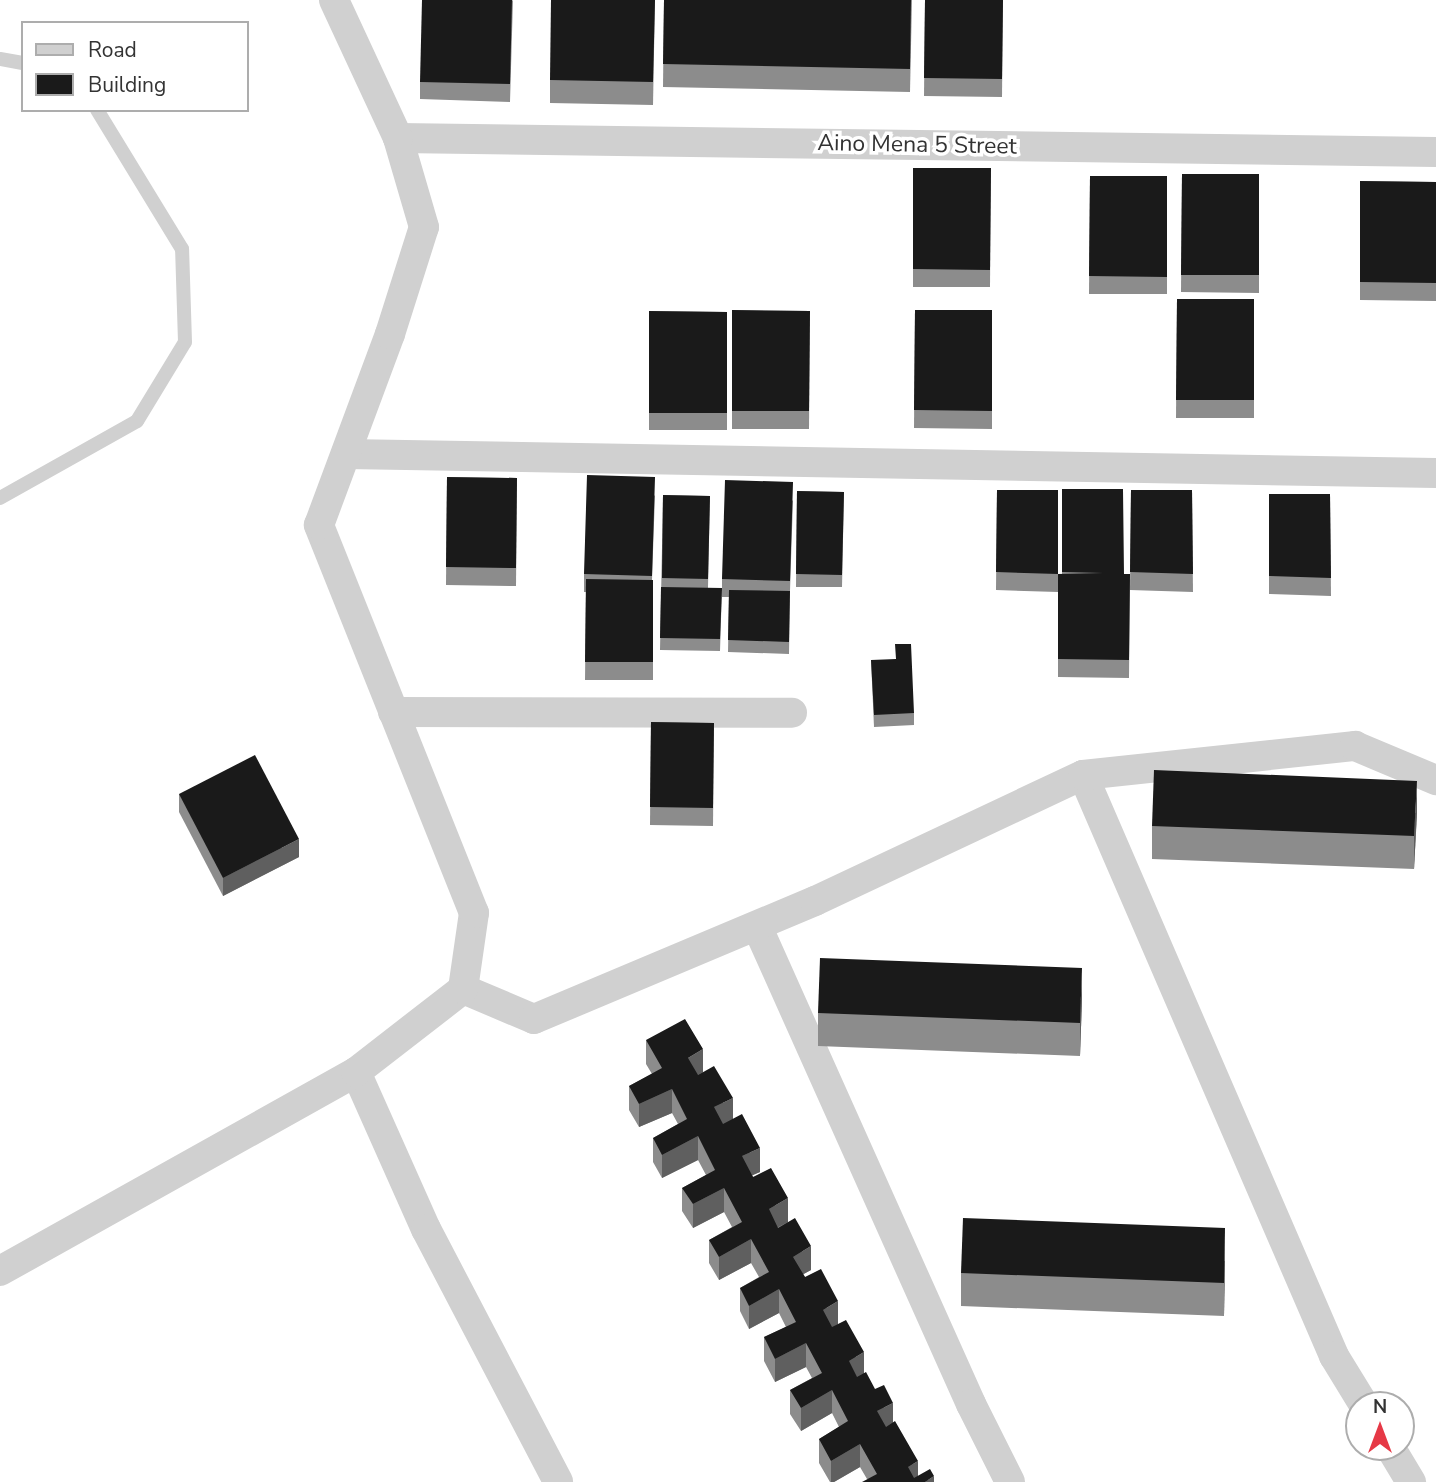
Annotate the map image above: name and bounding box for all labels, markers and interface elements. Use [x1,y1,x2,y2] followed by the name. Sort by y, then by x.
[21,21,248,112] legend
[88,36,137,64] text: Road
[88,71,166,99] text: Building
[817,129,1017,161] street label: Aino Mena 5 Street
[1345,1391,1415,1461] north arrow
[1373,1394,1387,1420] text: N

